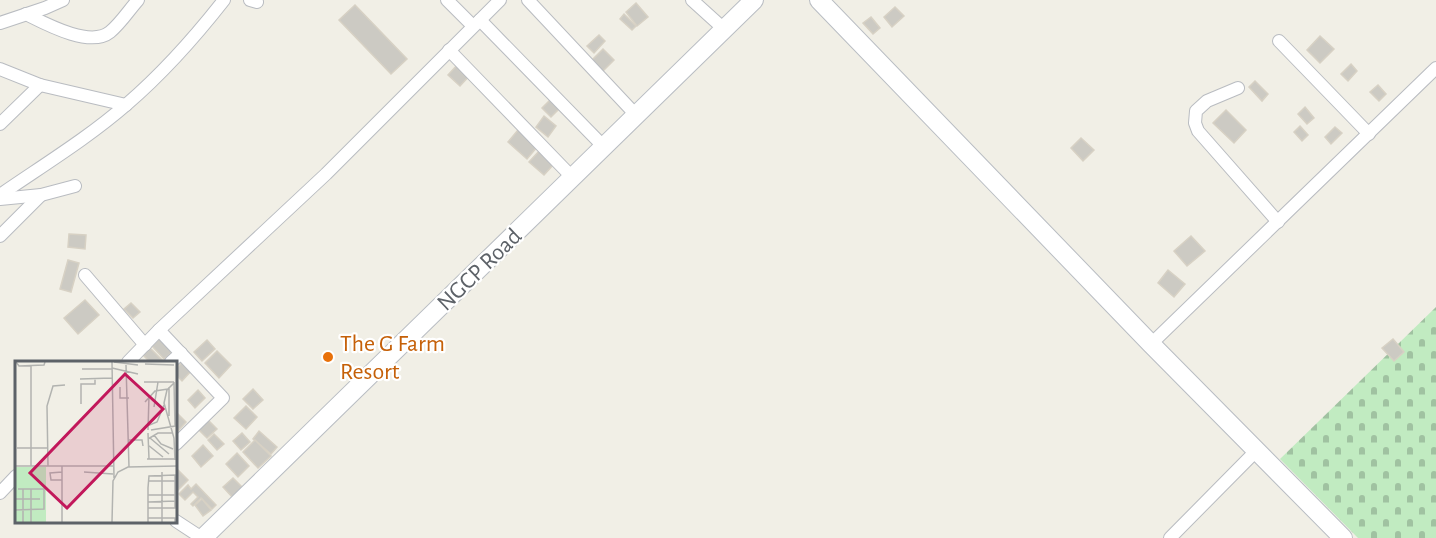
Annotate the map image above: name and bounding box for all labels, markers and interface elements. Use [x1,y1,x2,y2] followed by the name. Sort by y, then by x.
[433,224,527,316] street label: NGCP Road
[340,332,445,384] place label: The G Farm Resort
[321,350,335,364] marker: The G Farm Resort
[15,361,177,523] inset map

